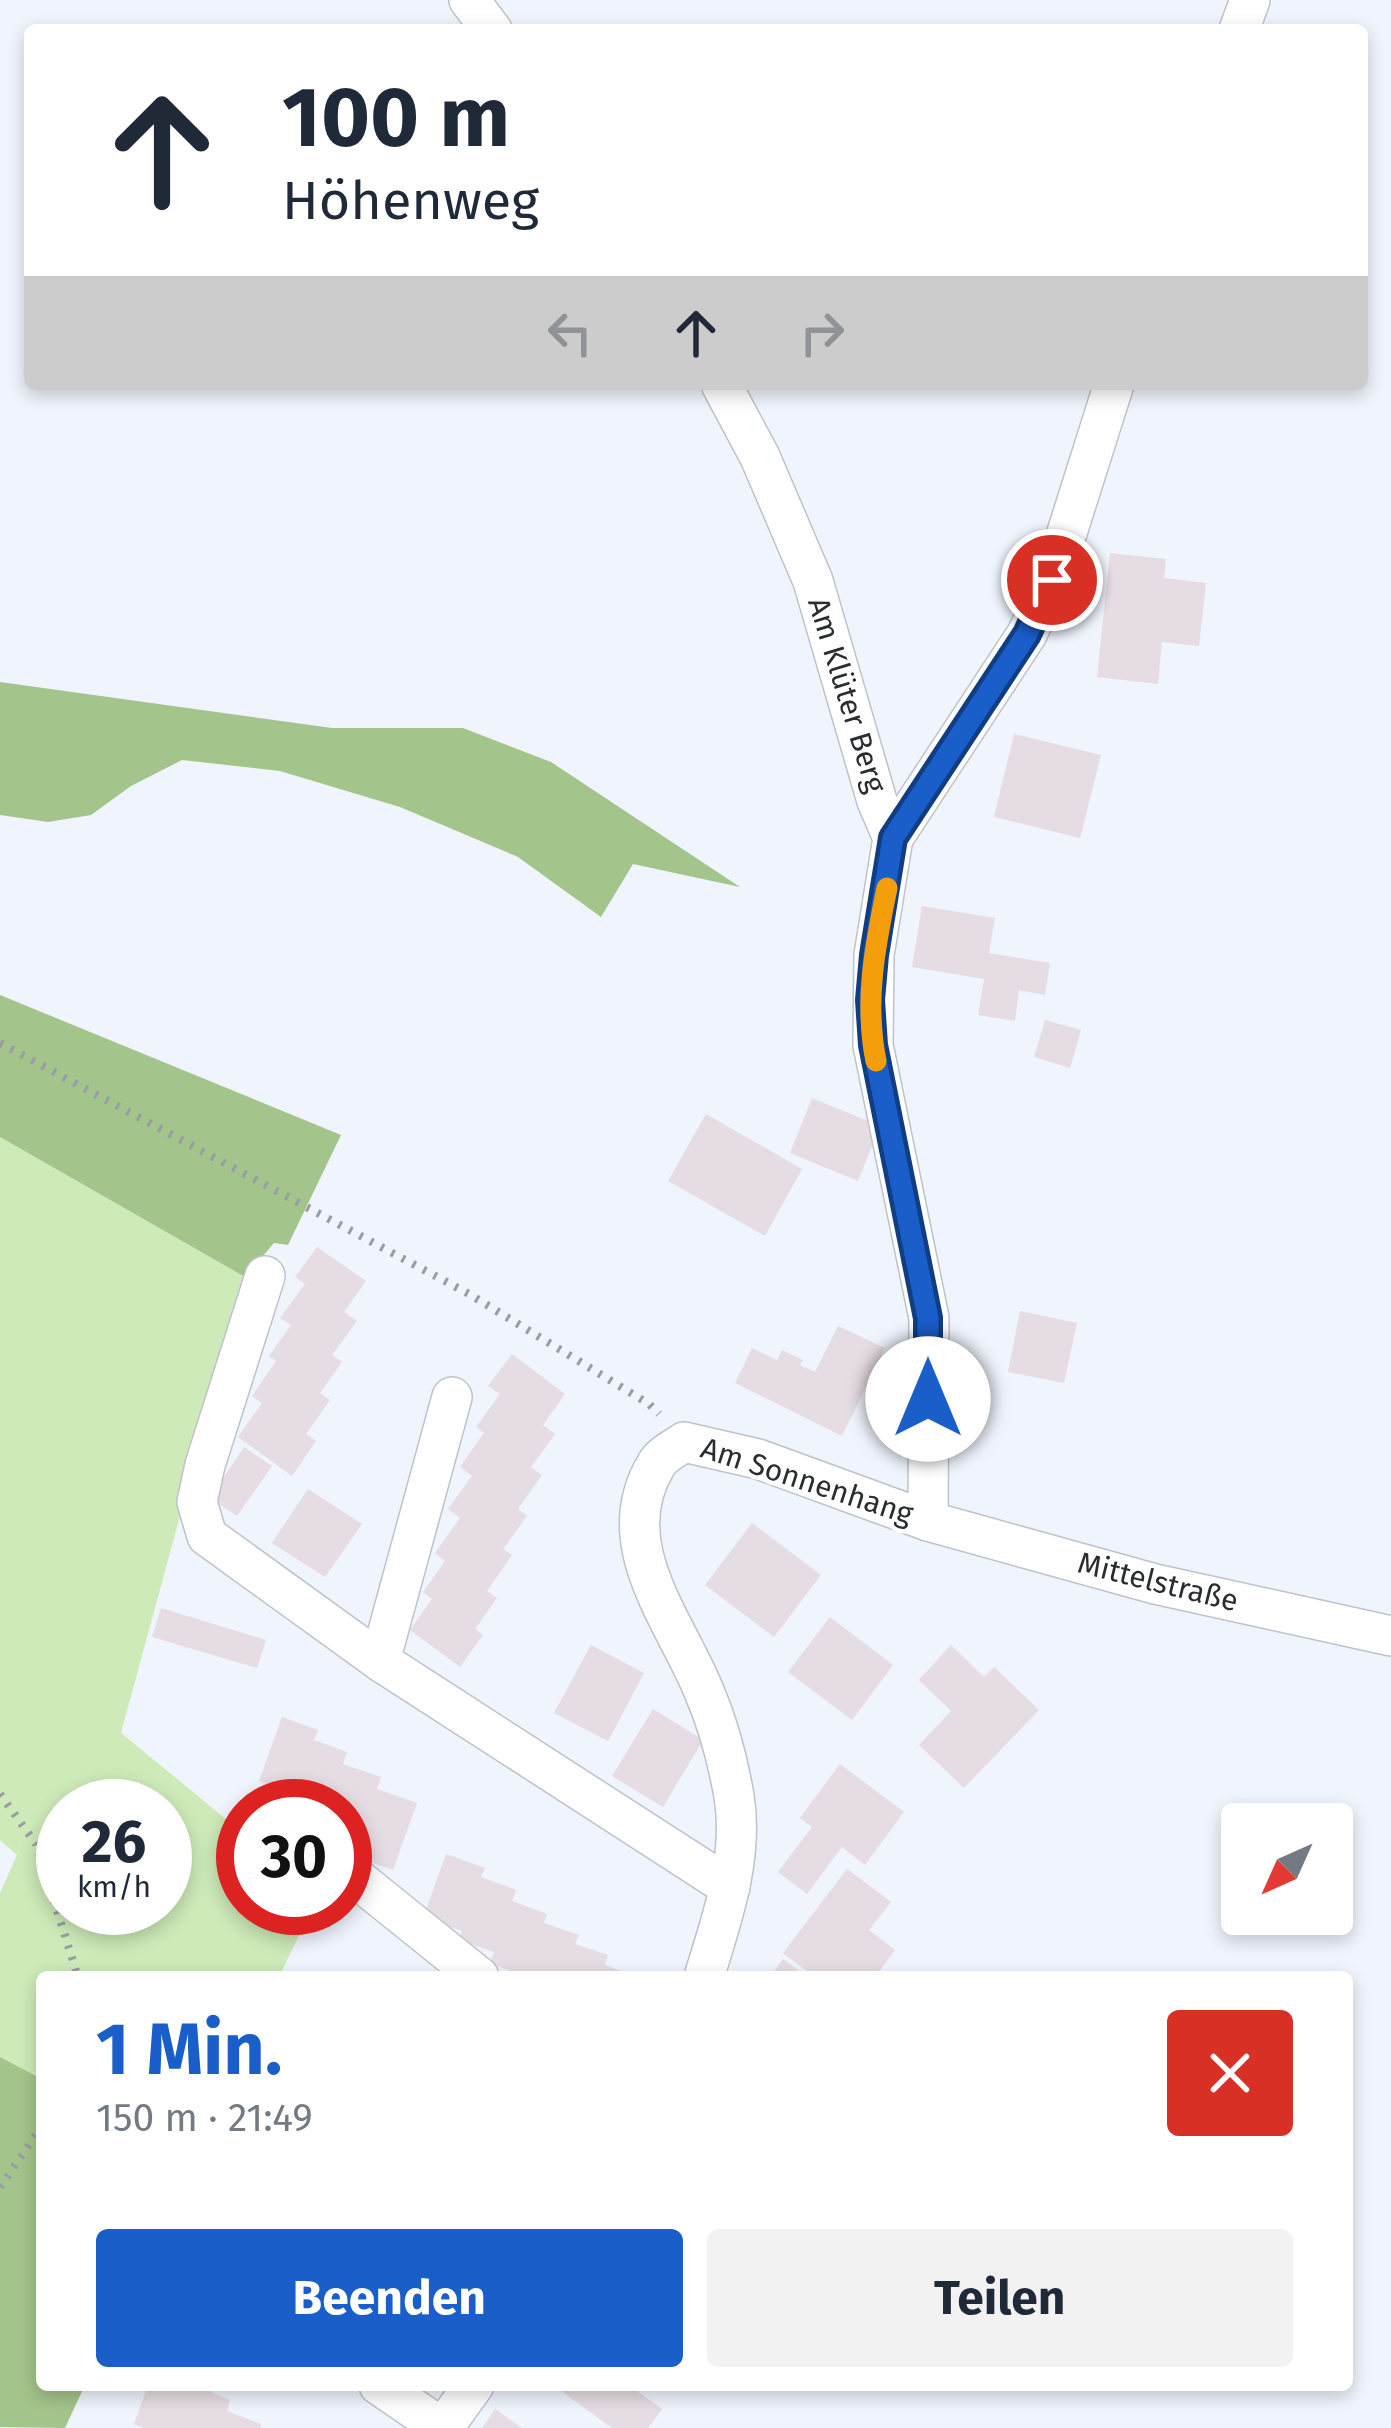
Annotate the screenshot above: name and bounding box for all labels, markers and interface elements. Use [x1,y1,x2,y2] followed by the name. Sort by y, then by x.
[282,67,510,168] text: 100 m
[84,72,240,228] icon: ahead
[282,169,539,233] text: Höhenweg
[537,300,603,366] icon: left
[663,300,729,366] icon: ahead
[789,300,855,366] icon: right
[1001,529,1103,631] pin
[1019,547,1085,613] icon: arrive
[800,593,894,797] street label: Am Klüter Berg
[865,1336,991,1462] position arrow
[696,1430,918,1532] street label: Am Sonnenhang
[1074,1545,1242,1619] street label: Mittelstraße
[216,1779,372,1935] speed limit sign: 30
[1221,1803,1353,1935] north arrow
[1221,1803,1353,1935] map controls
[82,1806,146,1878] text: 26
[77,1869,151,1905] text: km/h
[96,2007,282,2093] text: 1 Min.
[1167,2010,1293,2136] button: close
[96,2095,313,2141] text: 150 m · 21:49
[96,2229,683,2367] button: Beenden
[707,2229,1293,2367] button: Teilen

